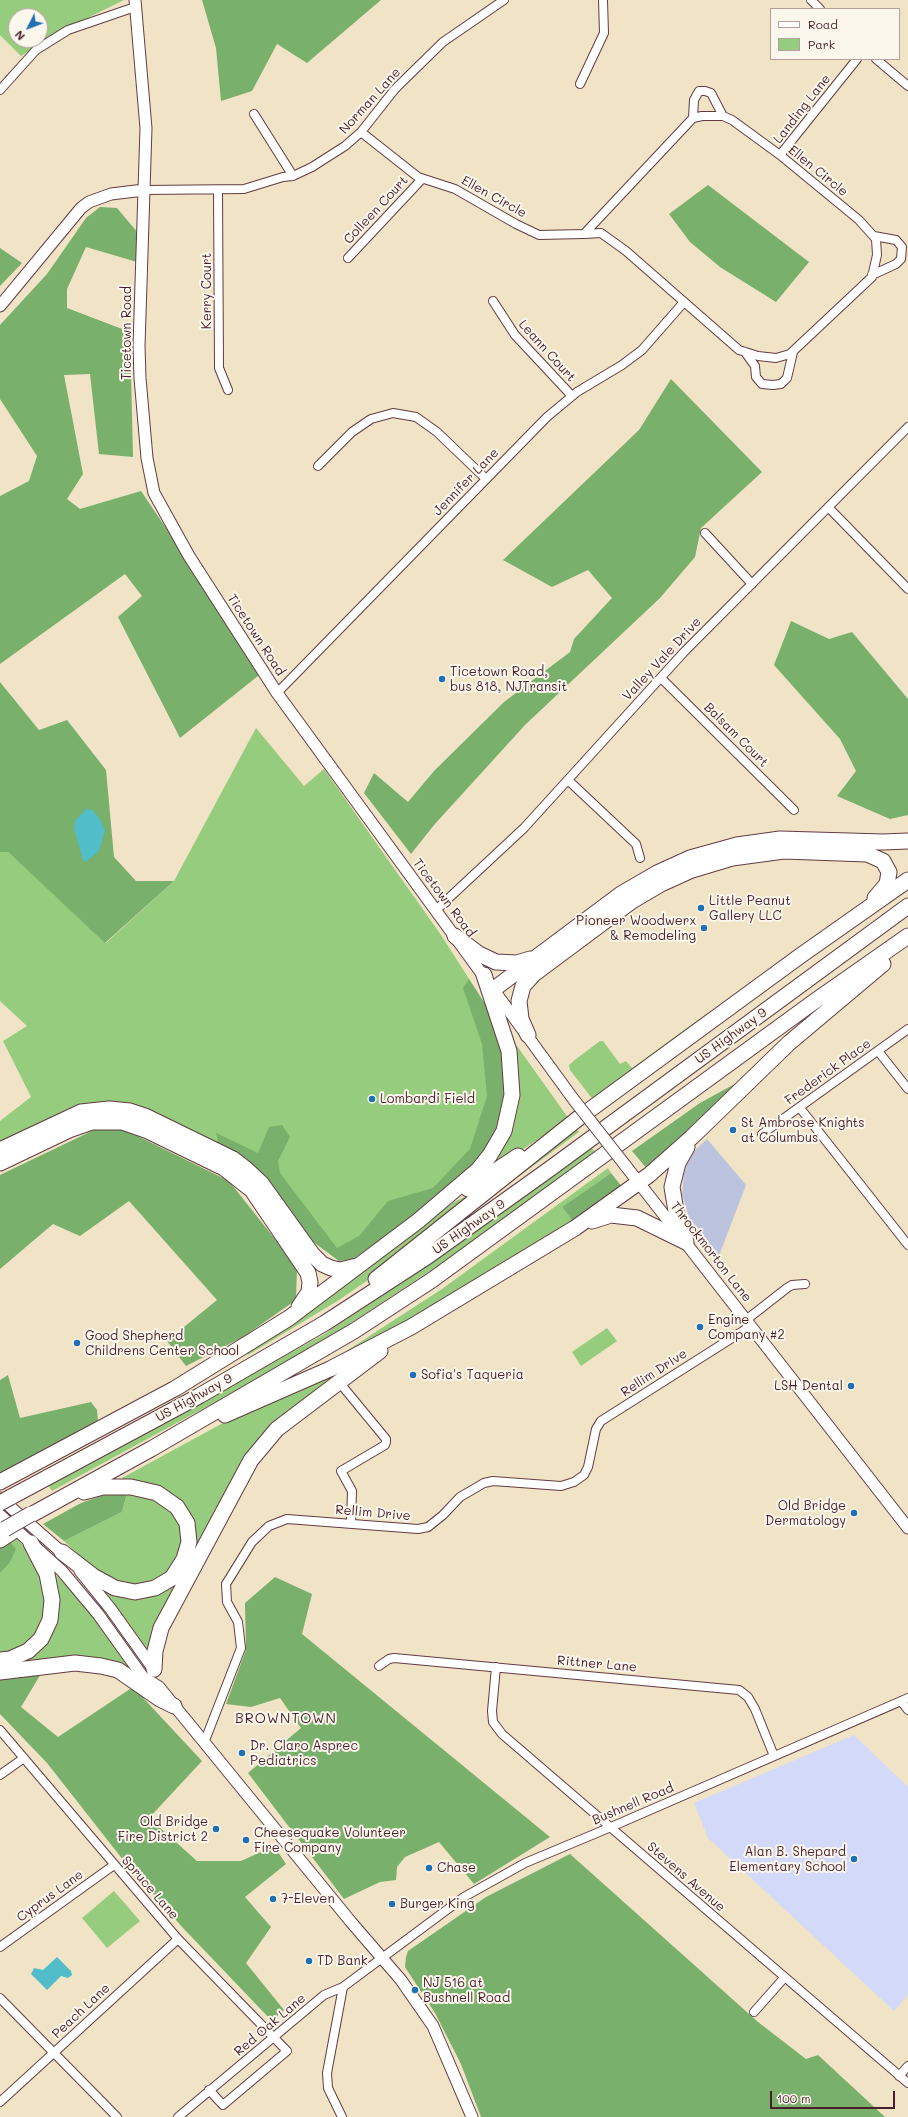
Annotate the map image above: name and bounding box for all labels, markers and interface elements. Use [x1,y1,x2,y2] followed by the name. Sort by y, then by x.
[8,8,48,48] north arrow
[770,8,900,60] legend
[808,16,838,32] text: Road
[11,28,28,44] text: N
[808,36,835,52] text: Park
[336,65,404,137] street label: Norman Lane
[770,71,834,147] street label: Landing Lane
[785,142,851,200] street label: Ellen Circle
[341,173,411,247] street label: Colleen Court
[459,173,529,221] street label: Ellen Circle
[199,253,215,329] street label: Kerry Court
[119,286,135,380] street label: Ticetown Road
[515,317,579,385] street label: Leann Court
[430,445,502,519] street label: Jennifer Lane
[224,591,288,679] street label: Ticetown Road
[619,614,705,704] street label: Valley Vale Drive
[450,664,567,695] place label: Ticetown Road, bus 818, NJTransit
[437,674,447,684] marker: Ticetown Road, bus 818, NJTransit
[701,700,771,770] street label: Balsam Court
[409,856,479,940] street label: Ticetown Road
[709,893,791,924] place label: Little Peanut Gallery LLC
[696,903,706,913] marker: Little Peanut Gallery LLC
[576,913,696,944] place label: Pioneer Woodwerx & Remodeling
[699,923,709,933] marker: Pioneer Woodwerx & Remodeling
[692,1005,770,1067] street label: US Highway 9
[782,1036,874,1108] street label: Frederick Place
[380,1091,475,1107] place label: Lombardi Field
[367,1094,377,1104] marker: Lombardi Field
[741,1115,865,1146] place label: St Ambrose Knights at Columbus
[728,1125,738,1135] marker: St Ambrose Knights at Columbus
[430,1196,508,1258] street label: US Highway 9
[667,1199,755,1305] street label: Throckmorton Lane
[708,1312,785,1343] place label: Engine Company #2
[695,1322,705,1332] marker: Engine Company #2
[85,1328,239,1359] place label: Good Shepherd Childrens Center School
[72,1338,82,1348] marker: Good Shepherd Childrens Center School
[618,1346,690,1400] street label: Rellim Drive
[421,1367,524,1383] place label: Sofia's Taqueria
[408,1370,418,1380] marker: Sofia's Taqueria
[153,1371,235,1425] street label: US Highway 9
[774,1378,843,1394] place label: LSH Dental
[846,1381,856,1391] marker: LSH Dental
[765,1498,846,1529] place label: Old Bridge Dermatology
[335,1502,411,1524] street label: Rellim Drive
[849,1508,859,1518] marker: Old Bridge Dermatology
[557,1653,637,1675] street label: Rittner Lane
[235,1711,337,1727] district label: BROWNTOWN
[250,1738,358,1769] place label: Dr. Claro Asprec Pediatrics
[237,1748,247,1758] marker: Dr. Claro Asprec Pediatrics
[590,1780,676,1828] street label: Bushnell Road
[118,1814,208,1845] place label: Old Bridge Fire District 2
[211,1824,221,1834] marker: Old Bridge Fire District 2
[254,1825,406,1856] place label: Cheesequake Volunteer Fire Company
[241,1835,251,1845] marker: Cheesequake Volunteer Fire Company
[644,1839,728,1915] street label: Stevens Avenue
[729,1844,846,1875] place label: Alan B. Shepard Elementary School
[118,1853,182,1923] street label: Spruce Lane
[849,1854,859,1864] marker: Alan B. Shepard Elementary School
[437,1860,476,1876] place label: Chase
[424,1863,434,1873] marker: Chase
[14,1867,86,1925] street label: Cyprus Lane
[281,1891,335,1907] place label: 7-Eleven
[268,1894,278,1904] marker: 7-Eleven
[400,1896,475,1912] place label: Burger King
[387,1899,397,1909] marker: Burger King
[317,1953,368,1969] place label: TD Bank
[304,1956,314,1966] marker: TD Bank
[423,1975,510,2006] place label: NJ 516 at Bushnell Road
[49,1980,113,2042] street label: Peach Lane
[410,1985,420,1995] marker: NJ 516 at Bushnell Road
[231,1991,309,2059] street label: Red Oak Lane
[772,2083,897,2109] scale bar
[777,2090,811,2106] text: 100 m

